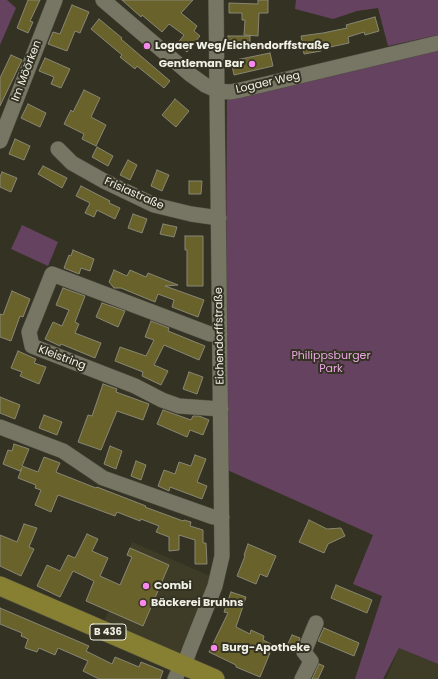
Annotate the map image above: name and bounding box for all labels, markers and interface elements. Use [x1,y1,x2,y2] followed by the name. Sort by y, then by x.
[9,39,45,103] street label: Im Möörken
[155,39,329,53] place label: Logaer Weg/Eichendorffstraße
[142,41,152,51] marker: Logaer Weg/Eichendorffstraße
[159,57,244,71] place label: Gentleman Bar
[247,59,257,69] marker: Gentleman Bar
[235,69,301,97] street label: Logaer Weg
[102,175,166,213] street label: Frisiastraße
[213,287,227,385] street label: Eichendorffstraße
[36,343,88,373] street label: Kleistring
[291,349,371,375] park label: Philippsburger Park
[154,579,192,593] place label: Combi
[141,581,151,591] marker: Combi
[151,596,243,610] place label: Bäckerei Bruhns
[138,598,148,608] marker: Bäckerei Bruhns
[90,624,126,640] road number: B 436
[222,641,310,655] place label: Burg-Apotheke
[209,643,219,653] marker: Burg-Apotheke

